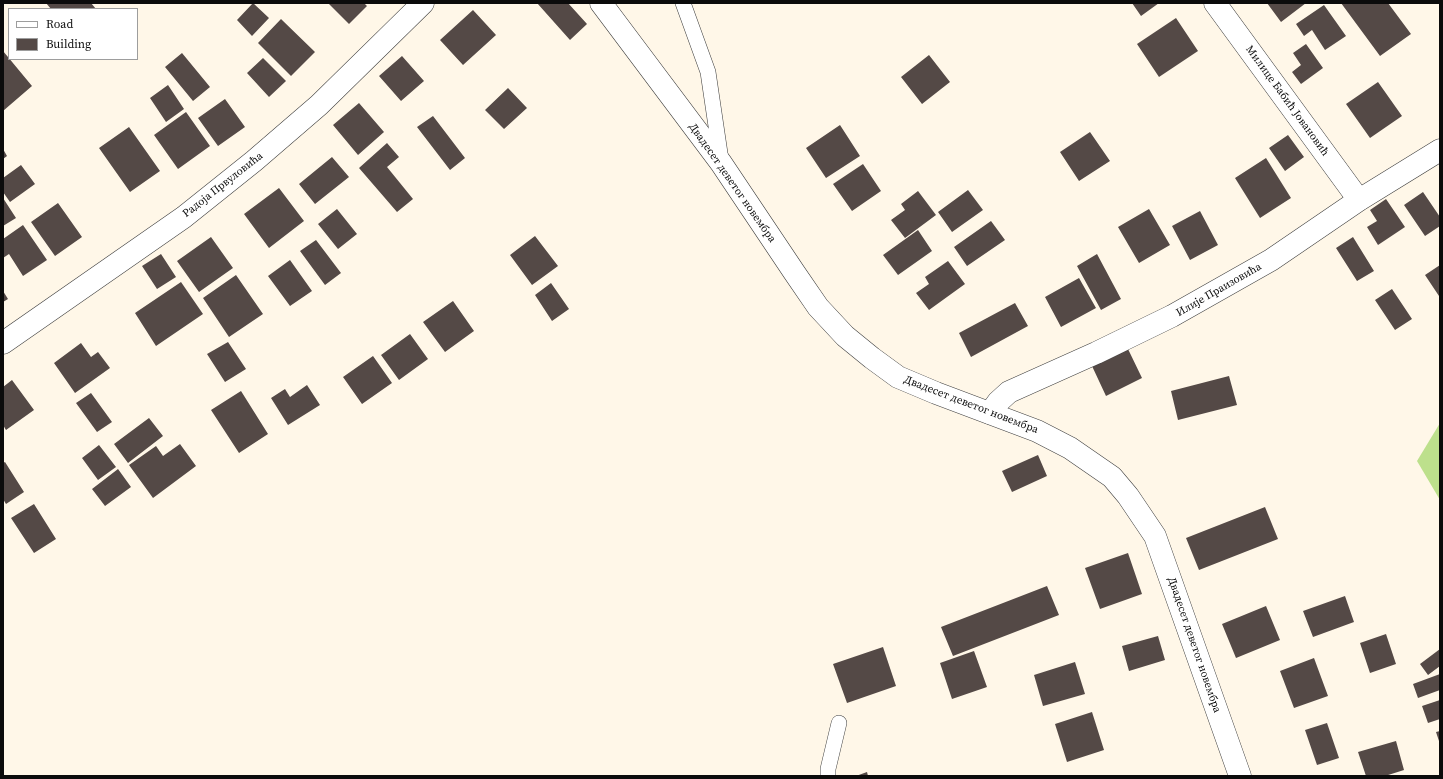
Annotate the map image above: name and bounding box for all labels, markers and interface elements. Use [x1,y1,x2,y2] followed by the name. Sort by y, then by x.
[8,8,138,60] legend
[46,16,73,32] text: Road
[46,36,91,52] text: Building
[1242,43,1332,159] street label: Милице Бабић Јовановић
[686,121,778,245] street label: Двадесет деветог новембра
[180,150,266,220] street label: Радоја Првуловића
[1174,260,1264,320] street label: Илије Праизовића
[902,373,1040,437] street label: Двадесет деветог новембра
[1165,575,1223,715] street label: Двадесет деветог новембра

